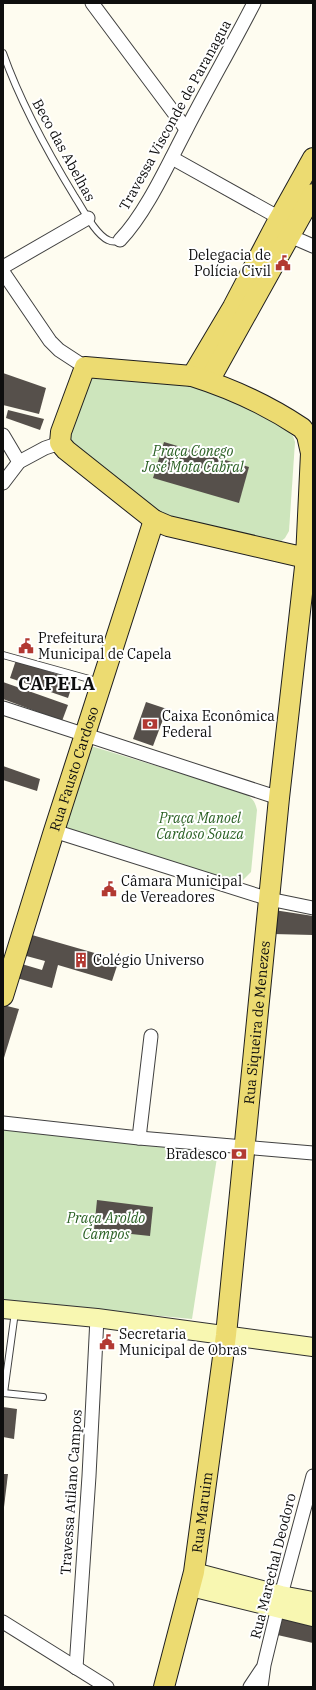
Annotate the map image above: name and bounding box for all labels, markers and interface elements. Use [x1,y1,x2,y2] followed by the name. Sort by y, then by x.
[115,16,235,213] street label: Travessa Visconde de Paranagua
[28,96,100,205] street label: Beco das Abelhas
[188,246,271,280] place label: Delegacia de Polícia Civil
[274,254,292,272] public building icon: Delegacia de Polícia Civil
[141,442,245,476] park label: Praça Conego José Mota Cabral
[38,629,172,663] place label: Prefeitura Municipal de Capela
[17,637,35,655] public building icon: Prefeitura Municipal de Capela
[18,672,96,695] district label: CAPELA
[45,704,103,834] street label: Rua Fausto Cardoso
[162,707,275,741] place label: Caixa Econômica Federal
[141,715,159,733] bank icon: Caixa Econômica Federal
[156,809,244,843] park label: Praça Manoel Cardoso Souza
[121,872,242,906] place label: Câmara Municipal de Vereadores
[100,880,118,898] public building icon: Câmara Municipal de Vereadores
[240,940,274,1105] street label: Rua Siqueira de Menezes
[72,951,90,969] building icon: Colégio Universo
[93,951,204,969] place label: Colégio Universo
[166,1145,227,1163] place label: Bradesco
[230,1145,248,1163] bank icon: Bradesco
[66,1209,145,1243] park label: Praça Aroldo Campos
[119,1325,247,1359] place label: Secretaria Municipal de Obras
[98,1333,116,1351] public building icon: Secretaria Municipal de Obras
[56,1408,86,1575] street label: Travessa Atilano Campos
[188,1471,216,1554] street label: Rua Maruim
[246,1491,300,1641] street label: Rua Marechal Deodoro

